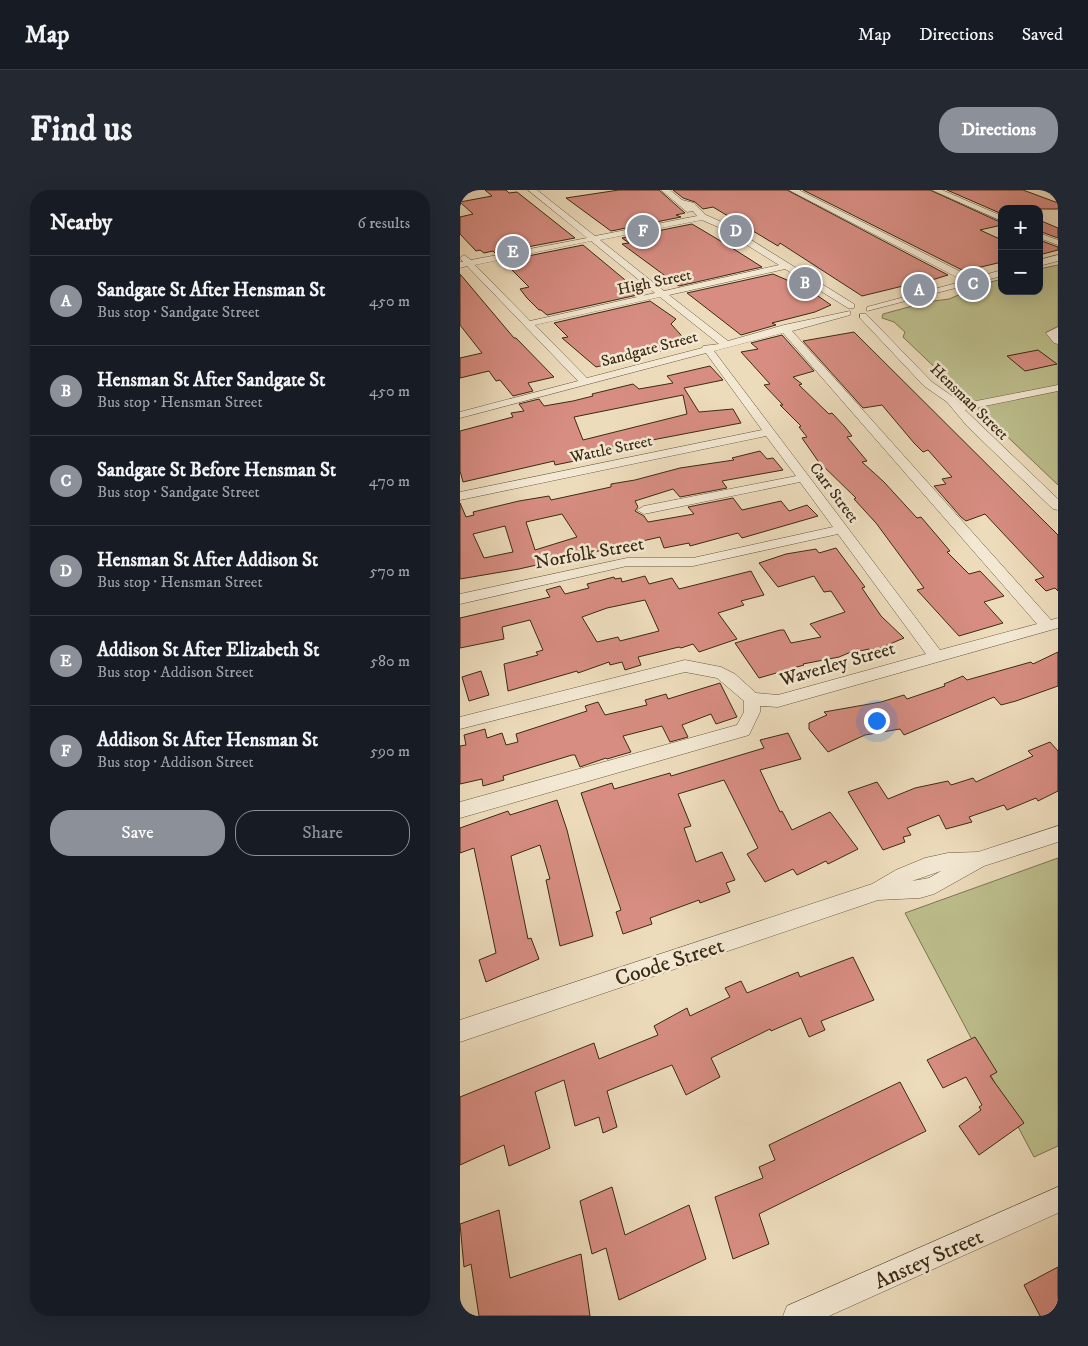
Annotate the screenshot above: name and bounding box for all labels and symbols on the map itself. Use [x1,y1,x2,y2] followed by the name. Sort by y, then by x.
[627,212,659,250] pin: F
[720,212,752,250] pin: D
[497,233,529,271] pin: E
[615,264,693,300] street label: High Street
[789,264,821,302] pin: B
[957,265,989,303] pin: C
[903,271,935,309] pin: A
[599,326,700,371] street label: Sandgate Street
[926,359,1013,444] street label: Hensman Street
[567,431,654,468] street label: Wattle Street
[805,458,863,527] street label: Carr Street
[533,533,646,574] street label: Norfolk Street
[776,637,898,692] street label: Waverley Street
[864,708,890,734] your location
[612,932,727,993] street label: Coode Street
[870,1223,987,1295] street label: Anstey Street

